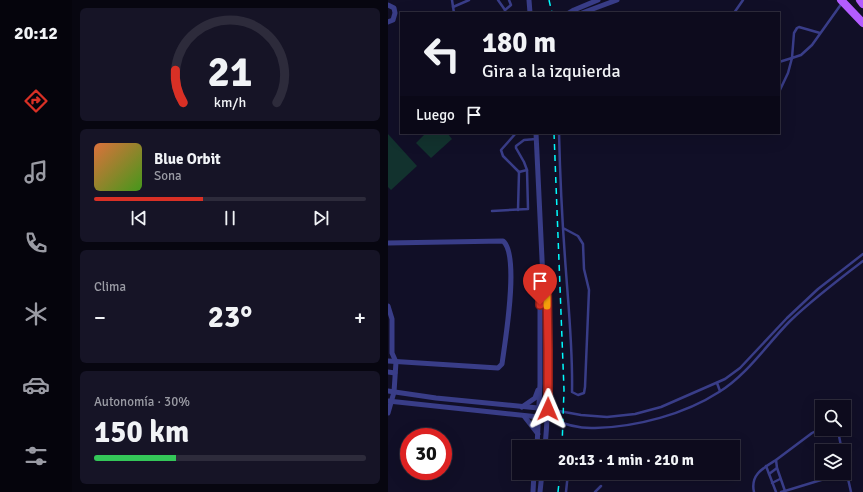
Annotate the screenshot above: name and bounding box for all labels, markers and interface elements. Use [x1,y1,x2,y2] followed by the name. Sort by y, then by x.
[14,22,58,44] text: 20:12
[482,26,556,60] text: 180 m
[416,28,468,80] icon: left
[208,46,252,97] text: 21
[482,60,621,82] text: Gira a la izquierda
[22,87,50,115] icon: directions
[214,93,246,110] text: km/h
[463,104,485,126] icon: arrive
[416,106,455,124] text: Luego
[154,150,221,168] text: Blue Orbit
[22,158,50,186] icon: music
[154,168,182,184] text: Sona
[128,207,150,229] icon: previous
[219,207,241,229] icon: pause
[310,207,332,229] icon: next
[22,229,50,257] icon: phone
[523,264,557,305] pin
[529,270,551,292] icon: arrive
[94,279,126,295] text: Clima
[208,299,252,336] text: 23°
[22,300,50,328] icon: climate
[94,304,106,331] text: −
[354,304,366,331] text: +
[22,371,50,399] icon: car
[527,388,569,430] position arrow
[94,394,190,410] text: Autonomía · 30%
[815,400,851,480] map controls
[815,400,851,436] button: search
[94,414,189,451] text: 150 km
[400,428,452,480] speed limit sign: 30
[22,442,50,470] icon: filters
[815,444,851,480] button: layers
[558,451,694,469] text: 20:13 · 1 min · 210 m

